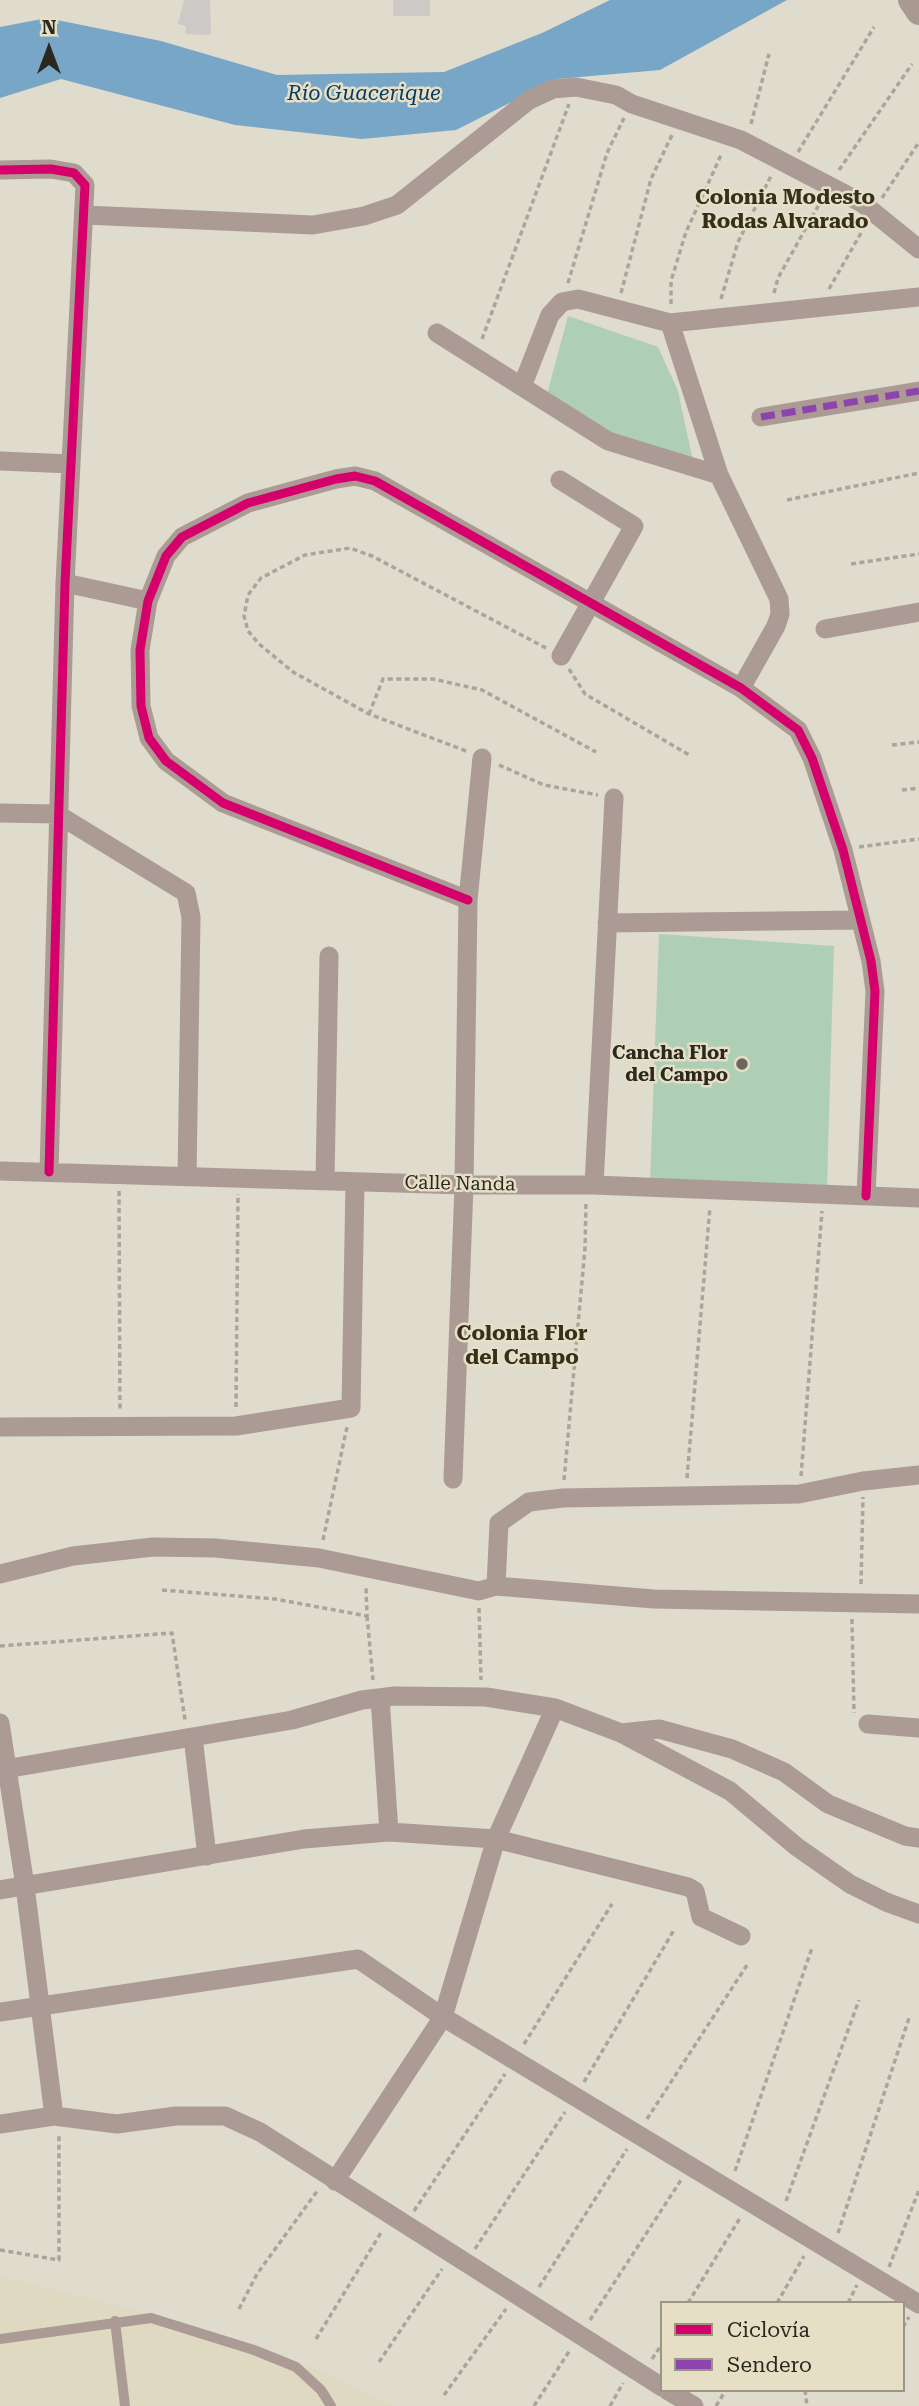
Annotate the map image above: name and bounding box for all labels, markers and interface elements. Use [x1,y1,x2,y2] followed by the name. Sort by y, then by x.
[14,14,84,84] north arrow
[42,16,56,39] text: N
[287,81,441,107] water label: Río Guacerique
[695,185,875,235] district label: Colonia Modesto Rodas Alvarado
[612,1042,728,1086] place label: Cancha Flor del Campo
[734,1056,750,1072] marker: Cancha Flor del Campo
[404,1172,516,1196] street label: Calle Nanda
[457,1321,587,1371] district label: Colonia Flor del Campo
[660,2301,905,2392] legend
[727,2318,810,2342] text: Ciclovía
[727,2353,812,2377] text: Sendero

